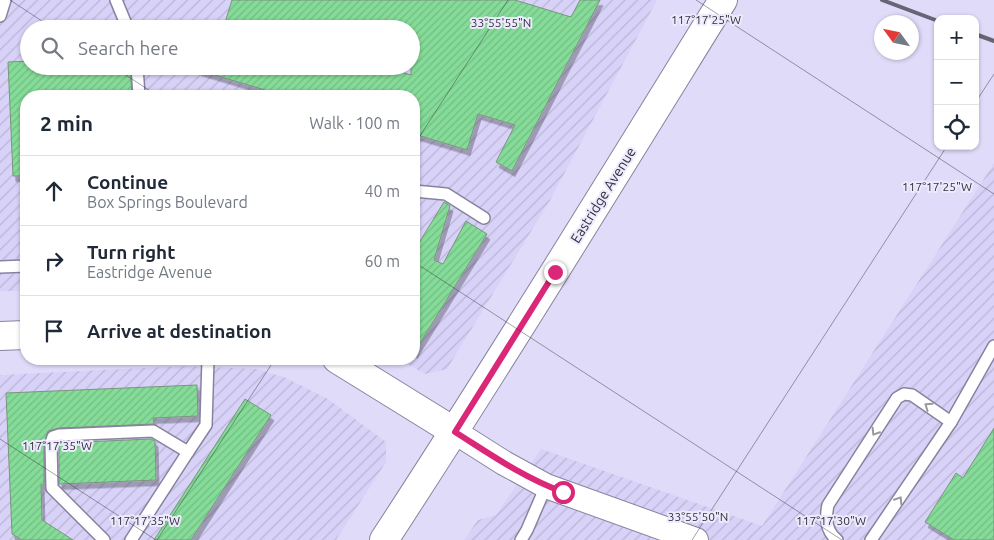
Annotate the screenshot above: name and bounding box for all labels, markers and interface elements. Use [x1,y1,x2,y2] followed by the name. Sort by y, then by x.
[671,13,741,26] text: 117°17'25"W
[874,15,919,60] north arrow
[934,15,979,150] map controls
[934,15,979,60] button: +
[471,16,531,29] text: 33°55'55"N
[20,20,420,75] search box
[38,34,66,62] icon: search
[78,37,178,59] text: Search here
[934,60,979,105] button: −
[934,105,979,150] button: locate
[40,111,93,135] text: 2 min
[309,114,400,132] text: Walk · 100 m
[567,144,639,246] street label: Eastridge Avenue
[87,171,168,193] text: Continue
[40,177,68,205] icon: ahead
[902,180,972,193] text: 117°17'25"W
[364,182,400,200] text: 40 m
[87,193,248,211] text: Box Springs Boulevard
[87,241,175,263] text: Turn right
[40,247,68,275] icon: right
[364,252,400,270] text: 60 m
[544,261,567,284] route end
[87,263,212,281] text: Eastridge Avenue
[40,317,68,345] icon: arrive
[87,320,272,342] text: Arrive at destination
[924,403,934,412] one-way arrow
[872,427,881,436] one-way arrow
[22,439,92,452] text: 117°17'35"W
[552,481,575,504] route start
[893,496,902,506] one-way arrow
[668,510,728,523] text: 33°55'50"N
[110,514,180,527] text: 117°17'35"W
[796,514,866,527] text: 117°17'30"W

